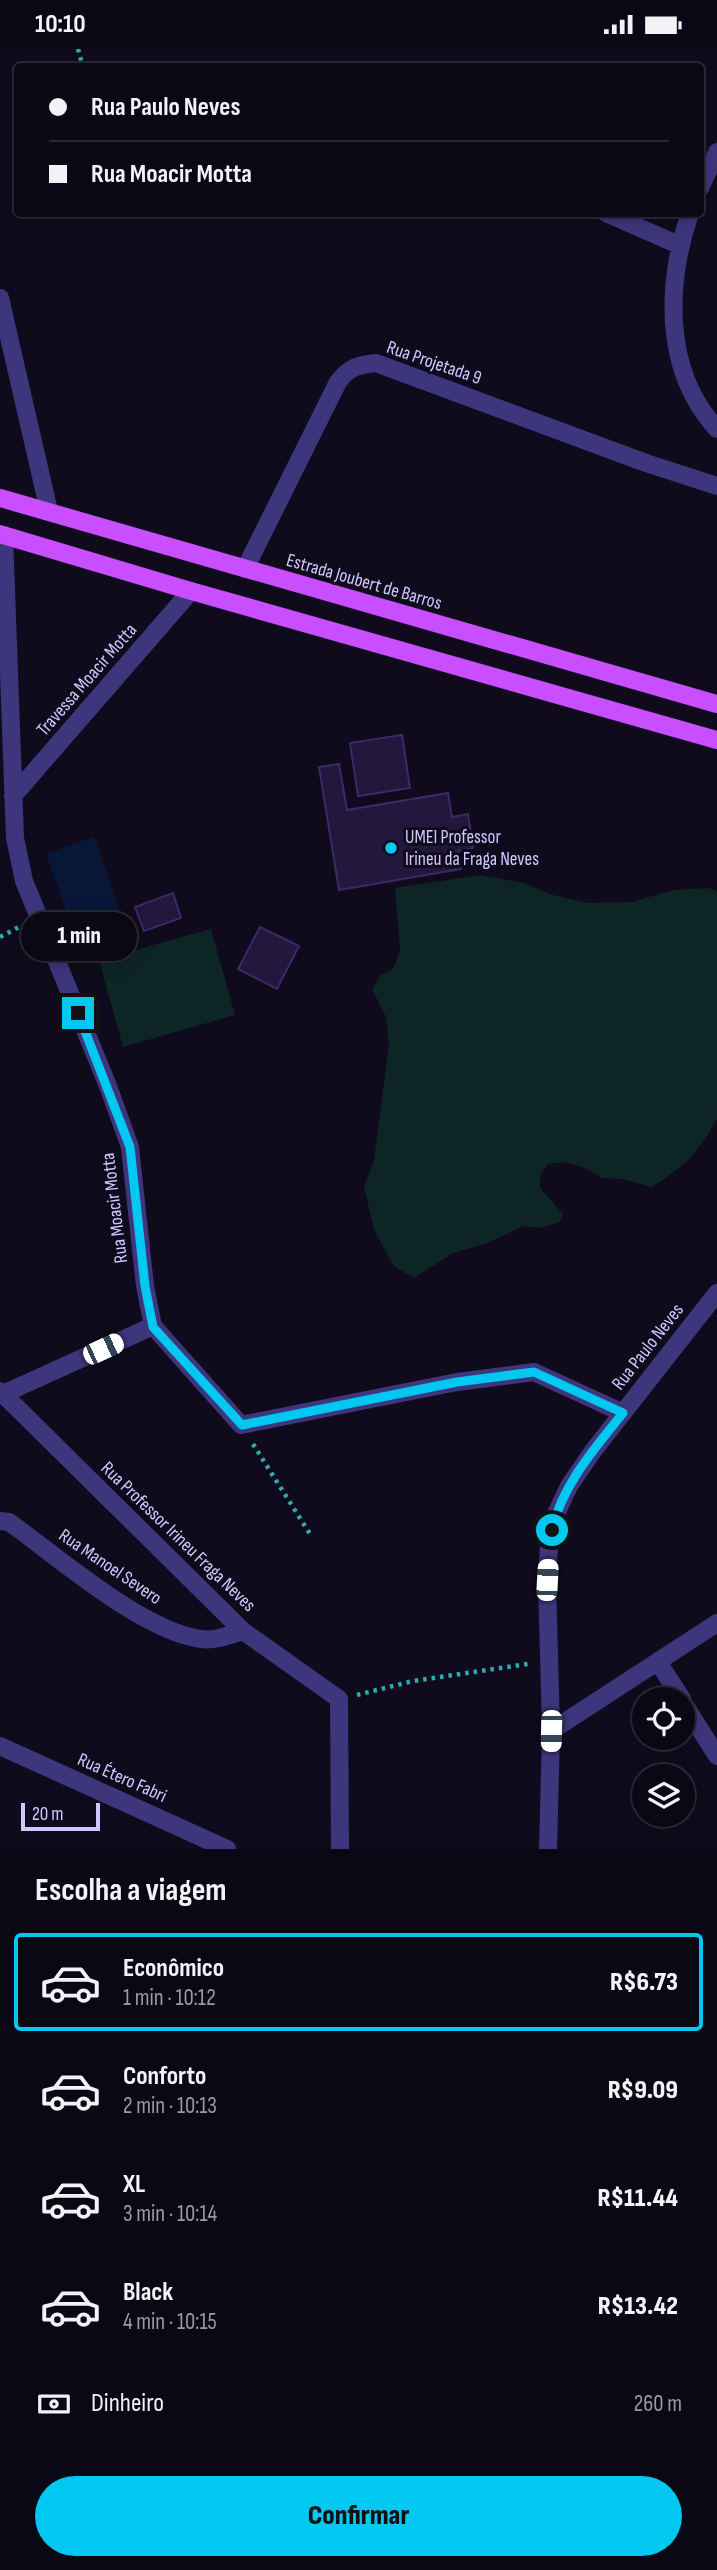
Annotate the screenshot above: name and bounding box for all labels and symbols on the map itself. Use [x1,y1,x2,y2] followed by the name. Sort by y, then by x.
[384,336,484,390] street label: Rua Projetada 9
[284,549,445,615] street label: Estrada Joubert de Barros
[32,619,142,741] street label: Travessa Moacir Motta
[405,826,539,871] place label: UMEI Professor Irineu da Fraga Neves
[383,840,399,856] marker: UMEI Professor Irineu da Fraga Neves
[20,911,136,961] callout: 1 min
[62,997,94,1029] route end
[97,1151,133,1265] street label: Rua Moacir Motta
[607,1299,689,1395] street label: Rua Paulo Neves
[80,1331,127,1367] car
[96,1457,260,1617] street label: Rua Professor Irineu Fraga Neves
[536,1514,568,1546] route start
[54,1524,166,1610] street label: Rua Manoel Severo
[536,1558,559,1602] car
[541,1710,562,1752] car
[74,1748,170,1808] street label: Rua Étero Fabri
[21,1800,100,1832] scale bar

